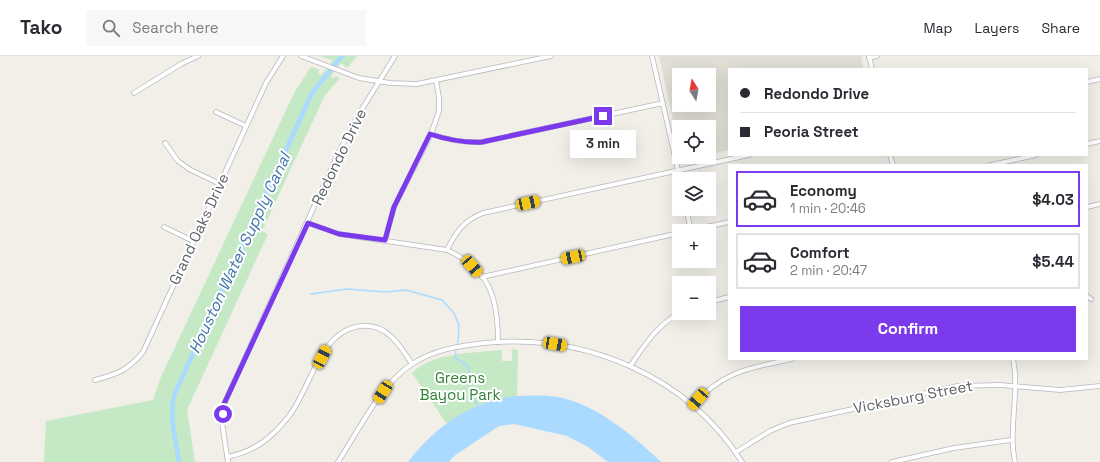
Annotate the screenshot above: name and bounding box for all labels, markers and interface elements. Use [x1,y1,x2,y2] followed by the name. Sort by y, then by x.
[86,10,366,46] search box
[20,15,62,40] text: Tako
[100,17,122,39] icon: search
[132,18,219,37] text: Search here
[923,19,953,37] text: Map
[975,19,1019,37] text: Layers
[1041,19,1080,37] text: Share
[672,68,716,112] north arrow
[672,68,716,320] map controls
[764,84,869,103] text: Redondo Drive
[307,105,370,208] street label: Redondo Drive
[594,107,612,125] route end
[672,120,716,164] button: locate
[764,122,859,141] text: Peoria Street
[570,130,636,158] callout: 3 min
[586,135,620,152] text: 3 min
[184,148,296,357] water label: Houston Water Supply Canal
[164,170,233,288] street label: Grand Oaks Drive
[672,172,716,216] button: layers
[742,181,778,217] icon: car
[790,181,857,200] text: Economy
[1032,190,1074,209] text: $4.03
[515,195,541,211] car
[790,200,866,217] text: 1 min · 20:46
[672,224,716,268] button: +
[742,243,778,279] icon: car
[790,243,850,262] text: Comfort
[560,249,586,265] car
[1032,252,1074,271] text: $5.44
[460,253,484,279] car
[790,262,867,279] text: 2 min · 20:47
[672,276,716,320] button: −
[740,306,1076,352] button: Confirm
[542,336,568,352] car
[311,344,333,370] car
[419,368,501,404] park label: Greens Bayou Park
[852,376,974,417] street label: Vicksburg Street
[372,379,394,405] car
[686,386,710,412] car
[214,405,232,423] route start

